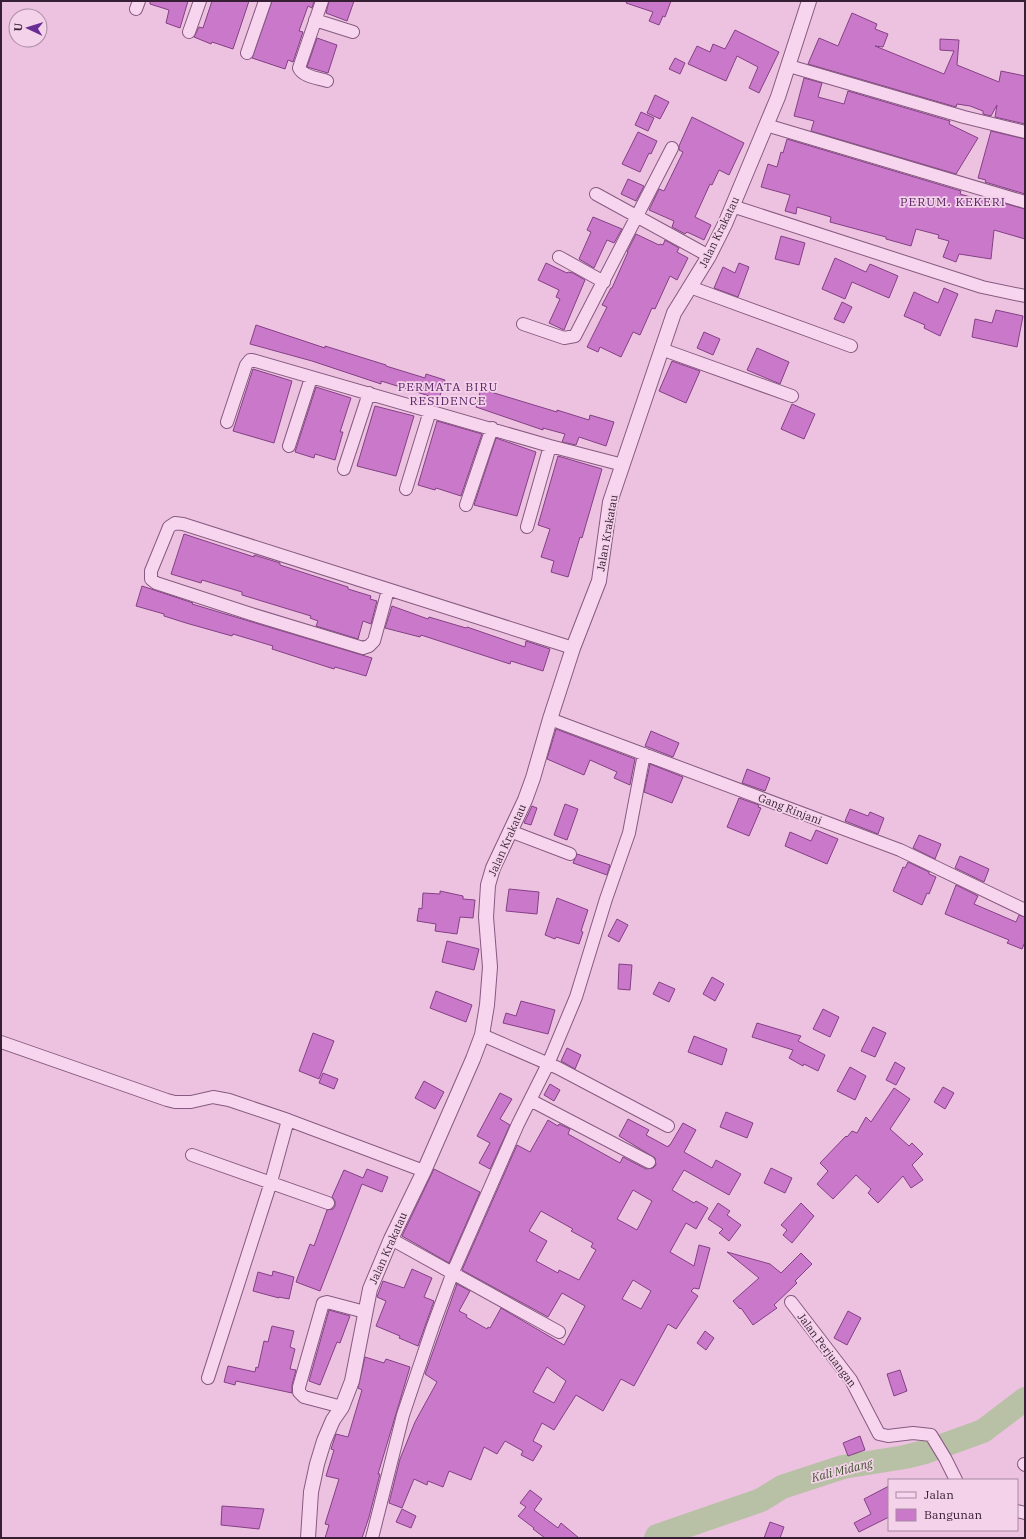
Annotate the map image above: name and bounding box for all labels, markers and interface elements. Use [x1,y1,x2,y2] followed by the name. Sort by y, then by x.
[8,8,48,48] north arrow
[11,22,25,32] text: U
[696,194,742,270] street label: Jalan Krakatau
[900,194,1006,209] district label: PERUM. KEKERI
[398,379,498,408] district label: PERMATA BIRU RESIDENCE
[593,493,621,572] street label: Jalan Krakatau
[756,790,824,828] street label: Gang Rinjani
[485,802,529,878] street label: Jalan Krakatau
[366,1210,410,1286] street label: Jalan Krakatau
[794,1310,860,1390] street label: Jalan Perjuangan
[809,1455,874,1485] water label: Kali Midang
[888,1479,1018,1531] legend
[924,1487,954,1502] text: Jalan
[924,1507,982,1522] text: Bangunan

